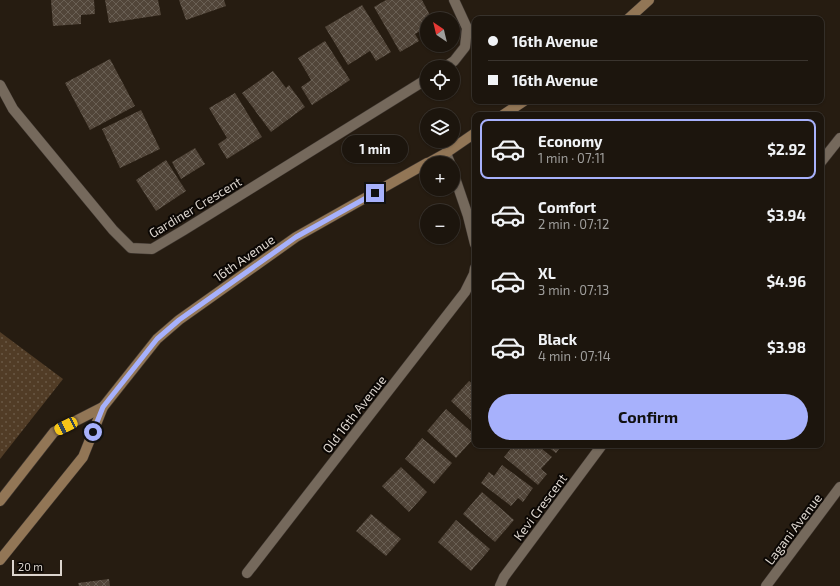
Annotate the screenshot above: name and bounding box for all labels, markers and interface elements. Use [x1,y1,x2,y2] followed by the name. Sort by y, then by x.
[420,12,460,52] north arrow
[420,12,460,244] map controls
[512,32,598,50] text: 16th Avenue
[420,60,460,100] button: locate
[512,71,598,89] text: 16th Avenue
[420,108,460,148] button: layers
[490,131,526,167] icon: car
[538,132,603,150] text: Economy
[342,135,408,163] callout: 1 min
[767,140,806,158] text: $2.92
[359,141,391,157] text: 1 min
[538,150,605,166] text: 1 min · 07:11
[420,156,460,196] button: +
[146,173,244,241] street label: Gardiner Crescent
[366,184,384,202] route end
[490,197,526,233] icon: car
[538,198,596,216] text: Comfort
[420,204,460,244] button: −
[767,206,806,224] text: $3.94
[538,216,609,232] text: 2 min · 07:12
[210,231,278,285] street label: 16th Avenue
[490,263,526,299] icon: car
[538,264,556,282] text: XL
[766,272,806,290] text: $4.96
[538,282,609,298] text: 3 min · 07:13
[490,329,526,365] icon: car
[538,330,577,348] text: Black
[767,338,806,356] text: $3.98
[538,348,611,364] text: 4 min · 07:14
[319,372,389,456] street label: Old 16th Avenue
[488,394,808,440] button: Confirm
[53,415,79,437] car
[84,423,102,441] route start
[510,471,570,543] street label: Kevi Crescent
[761,490,825,568] street label: Lagani Avenue
[12,558,62,577] scale bar
[18,560,43,573] text: 20 m

